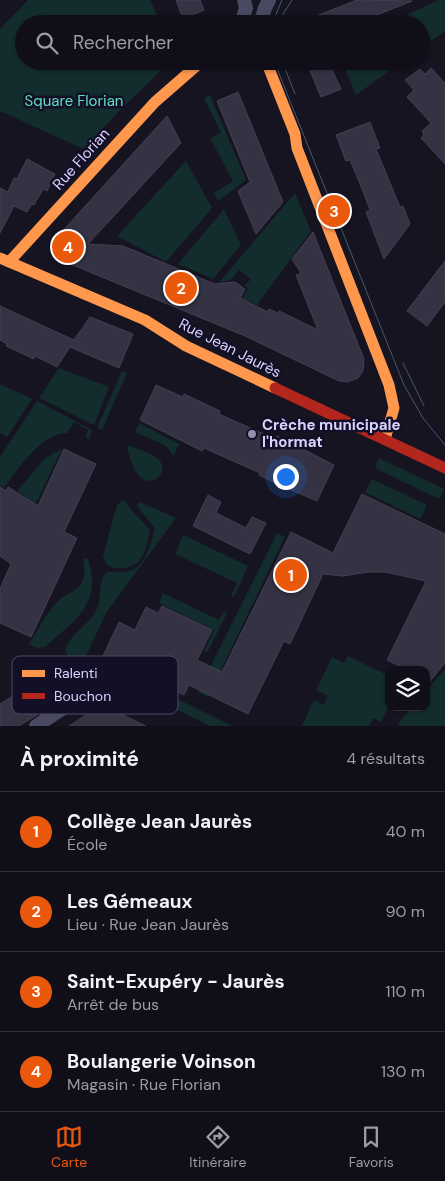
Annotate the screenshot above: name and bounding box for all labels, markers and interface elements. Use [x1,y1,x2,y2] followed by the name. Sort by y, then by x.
[15,15,430,70] search box
[33,29,61,57] icon: search
[73,30,173,55] text: Rechercher
[25,91,123,111] park label: Square Florian
[48,124,114,194] street label: Rue Florian
[318,192,350,230] pin: 3
[52,228,84,266] pin: 4
[165,269,197,307] pin: 2
[175,314,285,382] street label: Rue Jean Jaurès
[262,415,401,452] place label: Crèche municipale l'hormat
[246,428,258,440] marker: Crèche municipale l'hormat
[273,464,299,490] your location
[275,556,307,594] pin: 1
[12,656,178,714] legend
[54,664,98,682] text: Ralenti
[385,666,430,711] map controls
[385,666,430,711] button: layers
[54,687,111,705] text: Bouchon
[20,745,139,773] text: À proximité
[347,748,425,769] text: 4 résultats
[67,809,252,834] text: Collège Jean Jaurès
[33,821,39,842] text: 1
[386,821,425,842] text: 40 m
[67,834,107,855] text: École
[67,889,192,914] text: Les Gémeaux
[31,901,41,922] text: 2
[385,901,425,922] text: 90 m
[67,914,229,935] text: Lieu · Rue Jean Jaurès
[67,969,285,994] text: Saint-Exupéry - Jaurès
[31,981,41,1002] text: 3
[386,981,425,1002] text: 110 m
[67,994,159,1015] text: Arrêt de bus
[67,1049,256,1074] text: Boulangerie Voinson
[31,1061,41,1082] text: 4
[381,1061,425,1082] text: 130 m
[67,1074,221,1095] text: Magasin · Rue Florian
[51,1123,87,1171] tab: Carte
[189,1123,246,1171] tab: Itinéraire
[349,1123,394,1171] tab: Favoris

